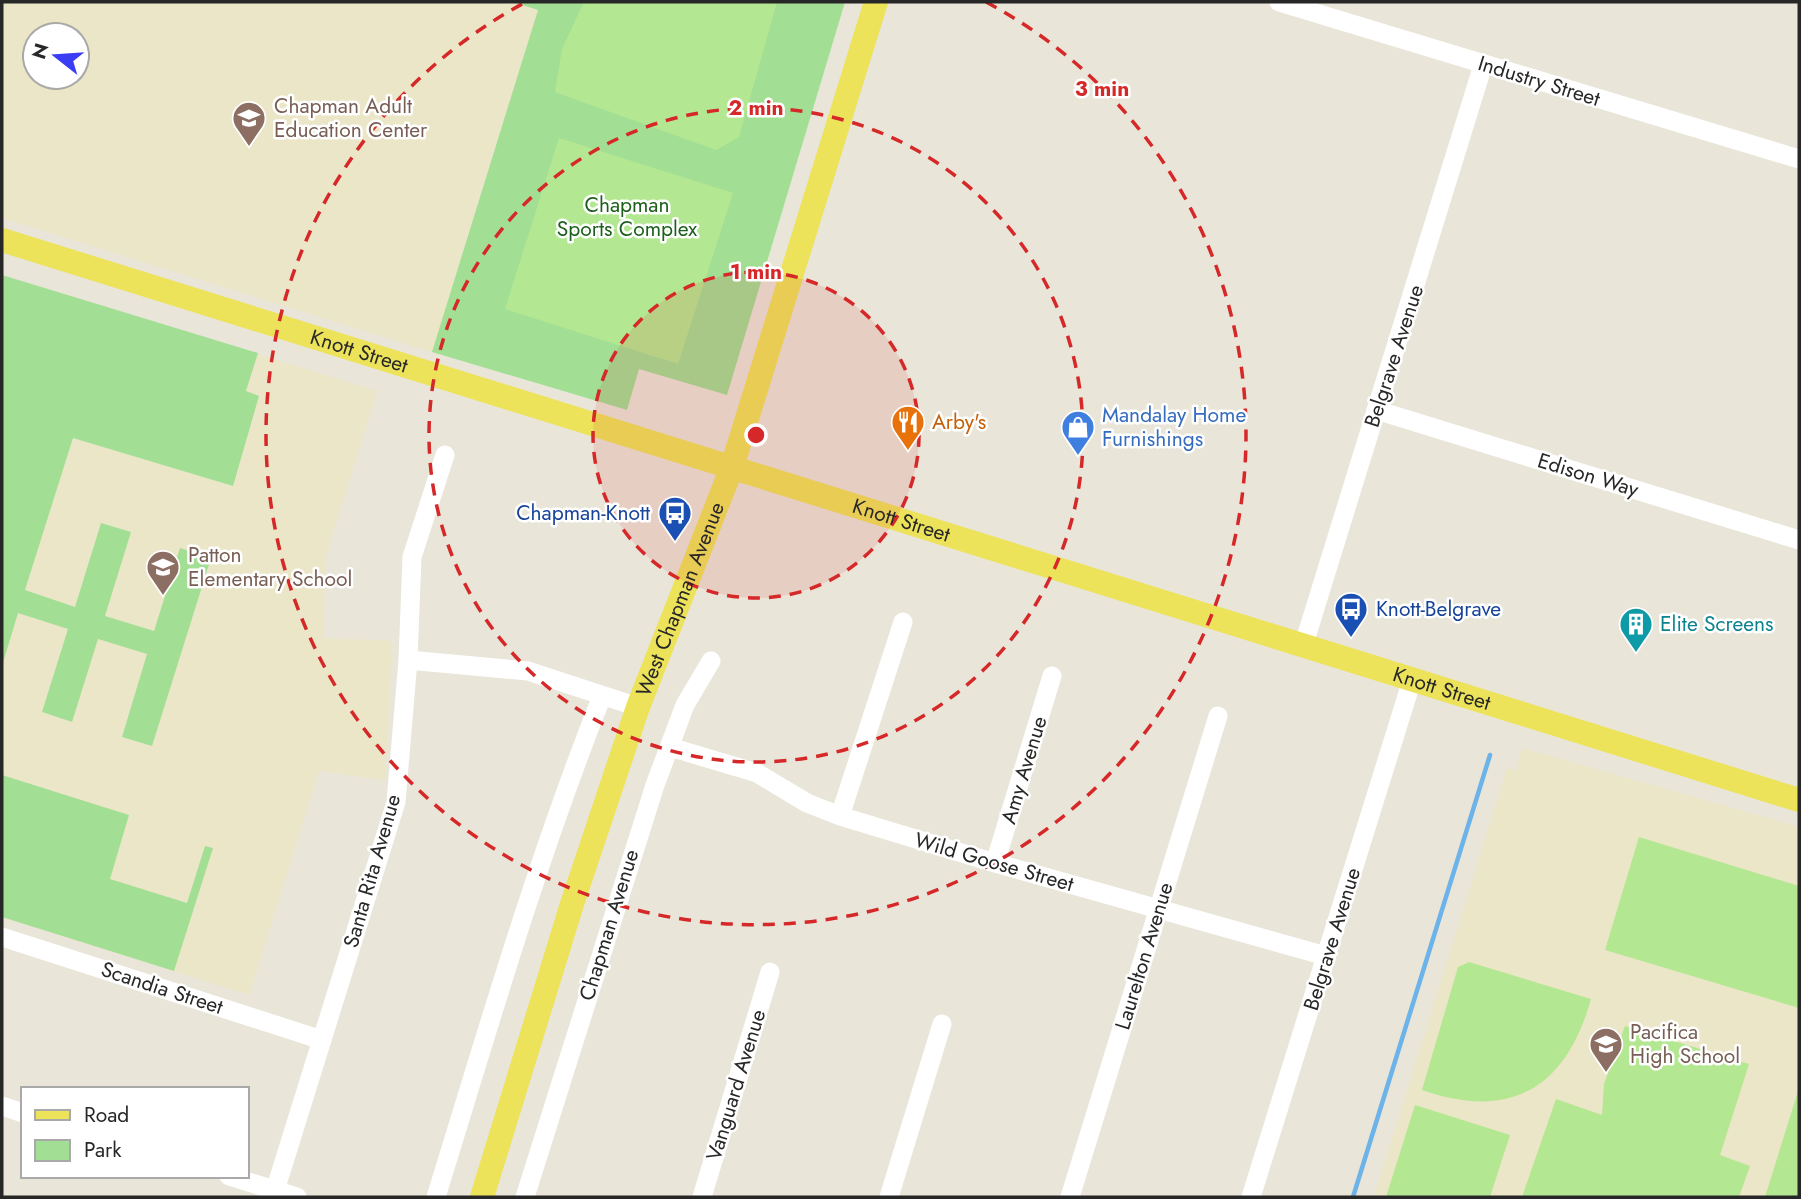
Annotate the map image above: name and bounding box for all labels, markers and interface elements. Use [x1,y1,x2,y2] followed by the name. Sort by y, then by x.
[21,21,91,91] north arrow
[25,40,55,62] text: N
[1474,48,1604,114] street label: Industry Street
[1075,74,1129,104] text: 3 min
[274,91,428,145] place label: Chapman Adult Education Center
[728,93,784,123] text: 2 min
[230,99,268,148] school or university icon: Chapman Adult Education Center
[557,190,697,244] park label: Chapman Sports Complex
[730,257,782,287] text: 1 min
[1357,281,1431,431] street label: Belgrave Avenue
[306,322,412,381] street label: Knott Street
[1102,400,1246,454] place label: Mandalay Home Furnishings
[889,403,927,452] restaurant icon: Arby's
[932,407,986,437] place label: Arby's
[1059,408,1097,457] shop icon: Mandalay Home Furnishings
[744,423,768,447] centre of rings
[1534,445,1643,505] street label: Edison Way
[849,491,954,550] street label: Knott Street
[656,494,694,543] bus stop icon: Chapman-Knott
[629,497,732,701] street label: West Chapman Avenue
[516,498,650,528] place label: Chapman-Knott
[188,540,352,594] place label: Patton Elementary School
[144,548,182,597] school or university icon: Patton Elementary School
[1332,590,1370,639] bus stop icon: Knott-Belgrave
[1376,594,1501,624] place label: Knott-Belgrave
[1617,605,1655,654] building icon: Elite Screens
[1660,609,1774,639] place label: Elite Screens
[1389,659,1494,718] street label: Knott Street
[993,712,1055,828] street label: Amy Avenue
[336,791,408,951] street label: Santa Rita Avenue
[911,825,1077,899] street label: Wild Goose Street
[572,846,646,1004] street label: Chapman Avenue
[1296,864,1368,1014] street label: Belgrave Avenue
[1107,879,1181,1033] street label: Laurelton Avenue
[97,954,227,1022] street label: Scandia Street
[699,1005,773,1164] street label: Vanguard Avenue
[1630,1017,1740,1071] place label: Pacifica High School
[1587,1025,1625,1074] school or university icon: Pacifica High School
[21,1087,248,1178] legend
[84,1100,129,1130] text: Road
[84,1135,122,1165] text: Park

